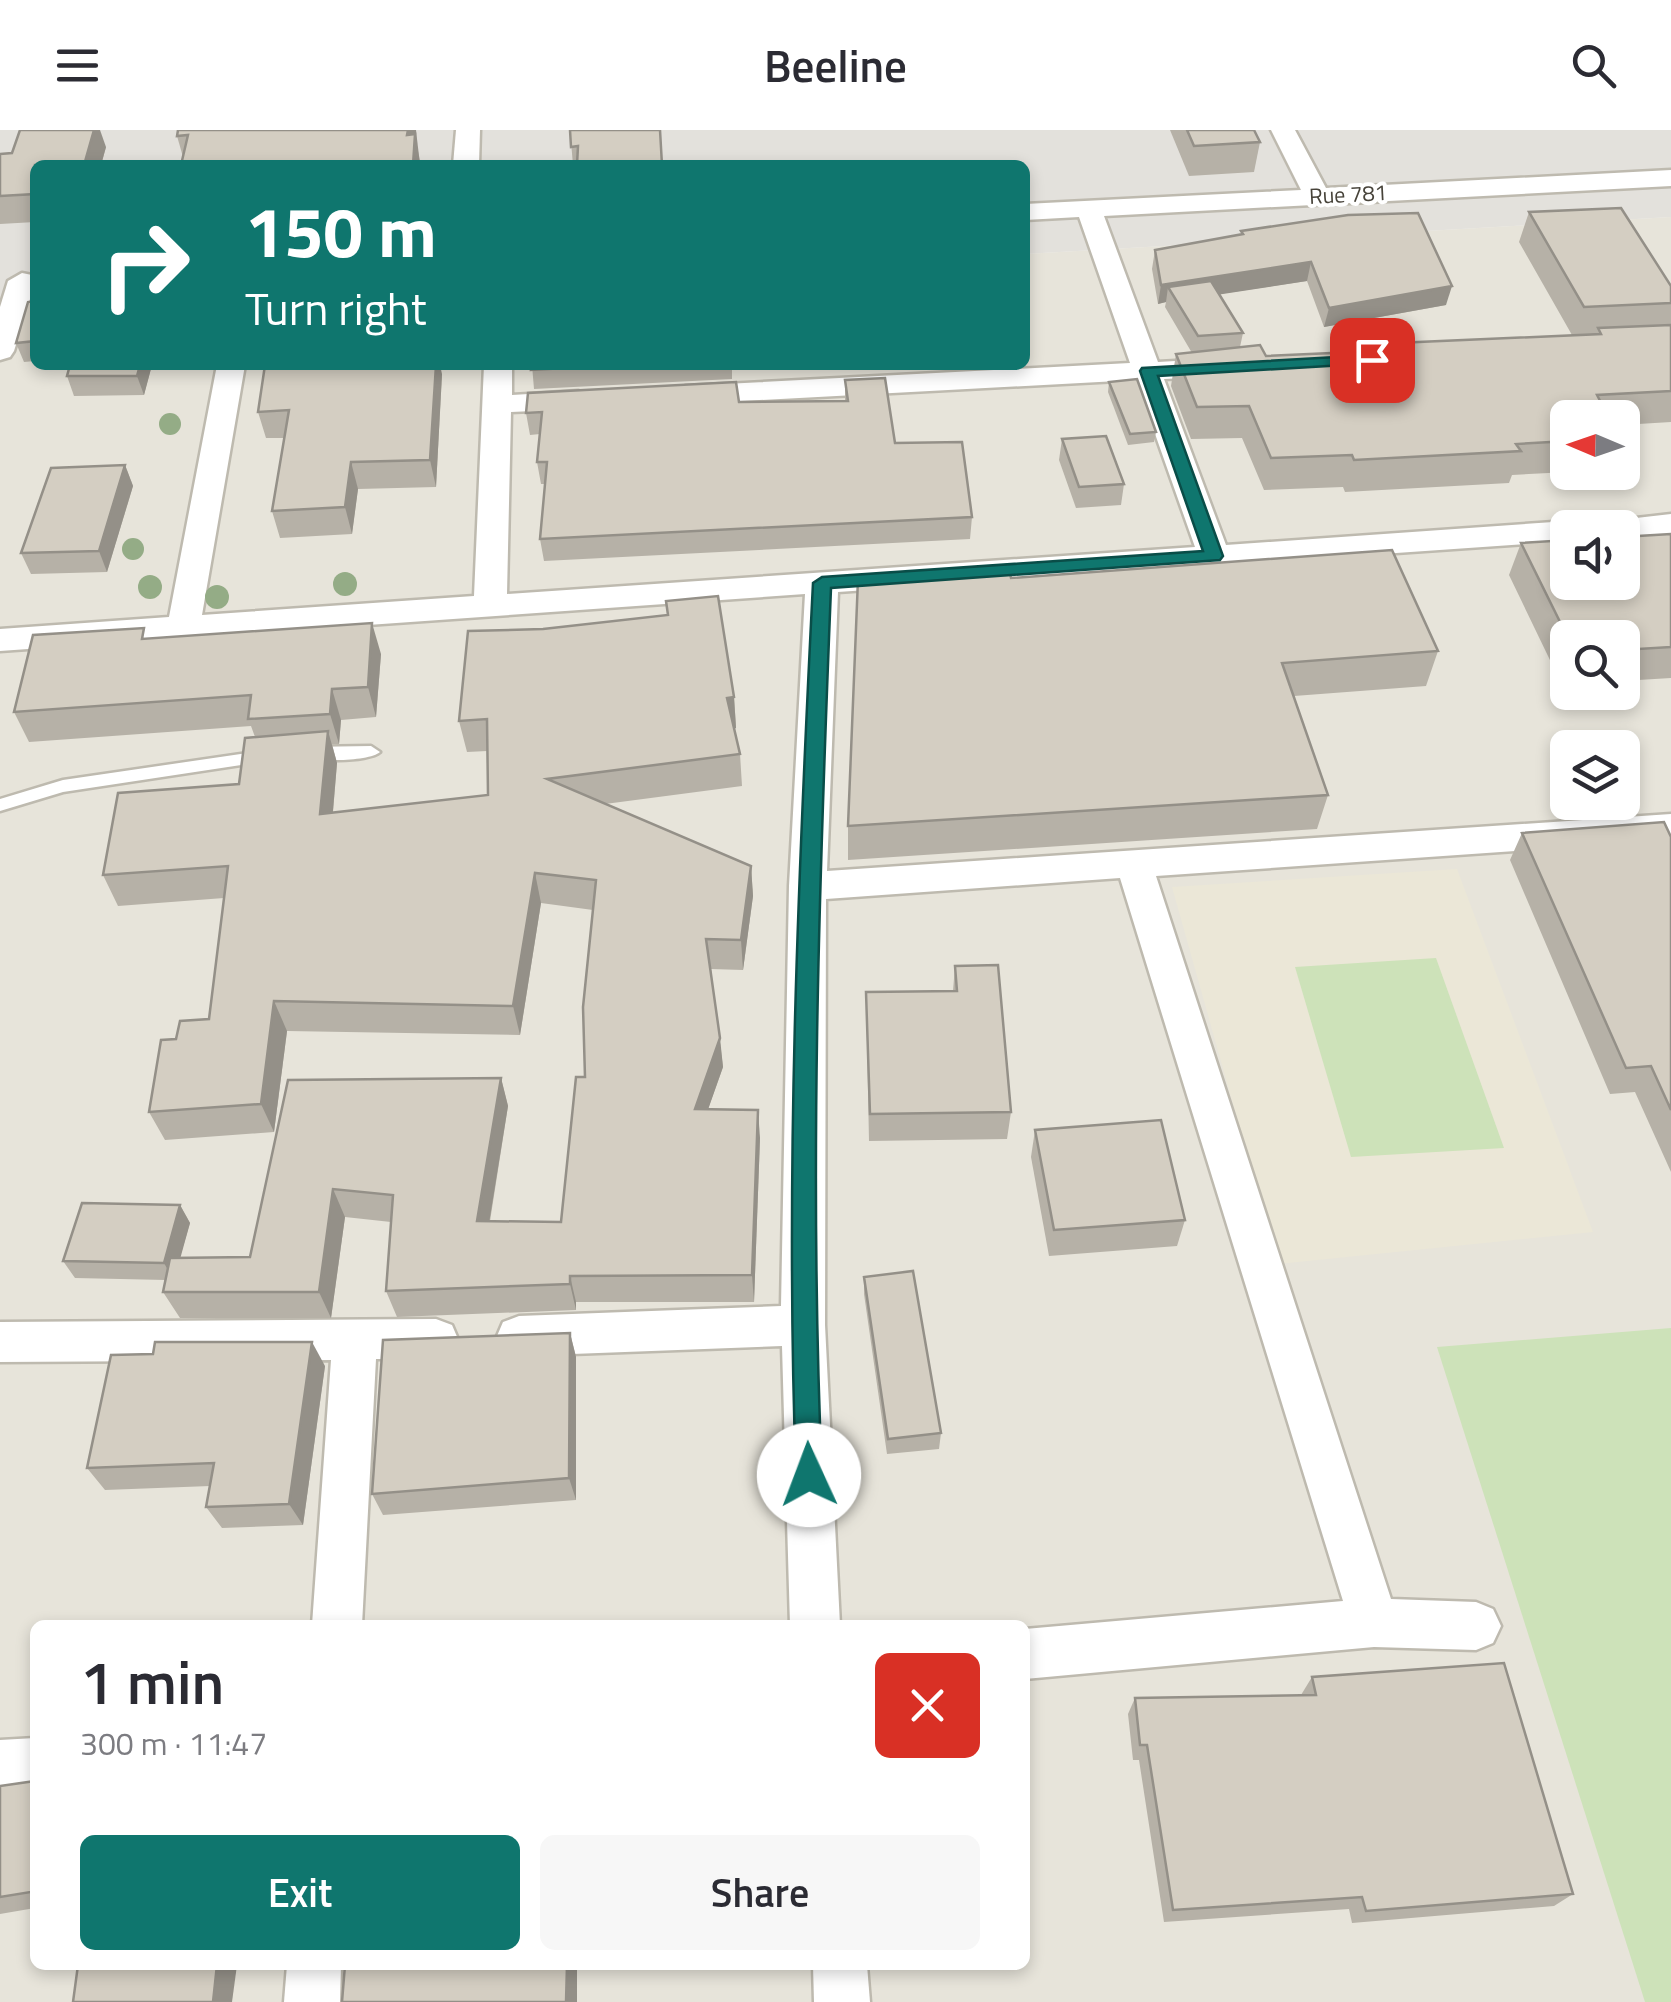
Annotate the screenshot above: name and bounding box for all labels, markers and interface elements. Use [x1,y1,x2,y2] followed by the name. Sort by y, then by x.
[764,31,907,99] text: Beeline
[50,38,105,93] icon: menu
[1566,38,1621,93] icon: search
[1308,175,1388,213] street label: Rue 781
[245,178,437,284] text: 150 m
[80,200,210,330] icon: right
[245,274,427,342] text: Turn right
[1330,318,1415,403] pin
[1345,333,1400,388] icon: arrive
[1550,400,1640,490] north arrow
[1550,400,1640,820] map controls
[1550,510,1640,600] button: sound
[1550,620,1640,710] button: search
[1550,730,1640,820] button: layers
[757,1423,861,1527] position arrow
[80,1636,224,1727] text: 1 min
[875,1653,980,1758] button: close
[80,1719,267,1767] text: 300 m · 11:47
[80,1835,520,1950] button: Exit
[540,1835,980,1950] button: Share

